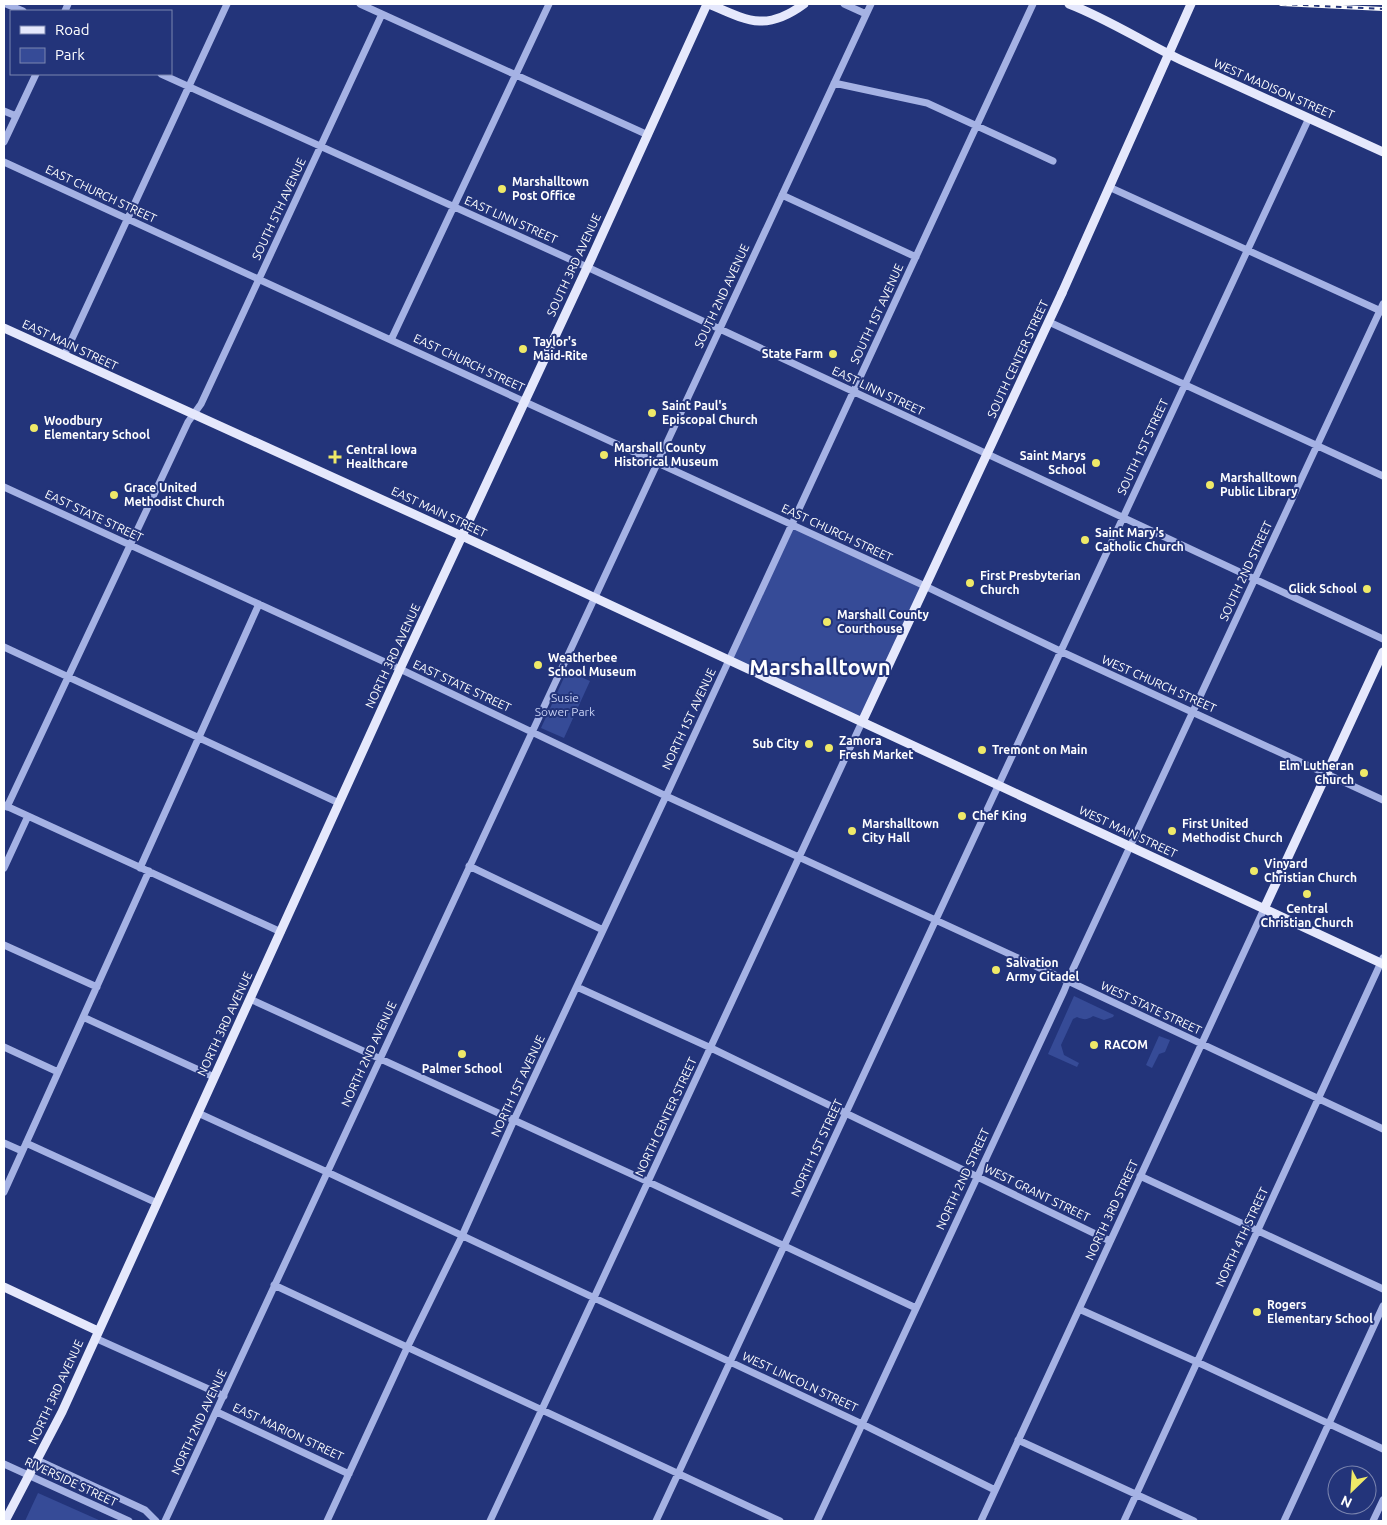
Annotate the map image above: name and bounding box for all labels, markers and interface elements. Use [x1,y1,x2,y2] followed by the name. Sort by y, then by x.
[10,10,172,75] legend
[55,21,90,38] text: Road
[55,46,85,63] text: Park
[1212,56,1337,121] street label: WEST MADISON STREET
[249,155,308,262] street label: SOUTH 5TH AVENUE
[44,162,159,225] street label: EAST CHURCH STREET
[512,175,589,202] place label: Marshalltown Post Office
[496,183,508,195] marker: Marshalltown Post Office
[463,193,560,246] street label: EAST LINN STREET
[544,211,603,318] street label: SOUTH 3RD AVENUE
[692,242,751,350] street label: SOUTH 2ND AVENUE
[848,261,906,366] street label: SOUTH 1ST AVENUE
[985,298,1051,420] street label: SOUTH CENTER STREET
[20,317,120,373] street label: EAST MAIN STREET
[412,331,527,394] street label: EAST CHURCH STREET
[533,335,588,362] place label: Taylor's Maid-Rite
[517,343,529,355] marker: Taylor's Maid-Rite
[762,347,823,360] place label: State Farm
[827,348,839,360] marker: State Farm
[830,363,927,418] street label: EAST LINN STREET
[1115,396,1171,497] street label: SOUTH 1ST STREET
[662,399,758,426] place label: Saint Paul's Episcopal Church
[646,407,658,419] marker: Saint Paul's Episcopal Church
[44,414,150,441] place label: Woodbury Elementary School
[28,422,40,434] marker: Woodbury Elementary School
[614,441,718,468] place label: Marshall County Historical Museum
[346,443,417,470] place label: Central Iowa Healthcare
[598,449,610,461] marker: Marshall County Historical Museum
[1020,449,1086,476] place label: Saint Marys School
[328,450,342,464] marker: Central Iowa Healthcare
[1090,457,1102,469] marker: Saint Marys School
[1220,471,1298,498] place label: Marshalltown Public Library
[1204,479,1216,491] marker: Marshalltown Public Library
[124,481,225,508] place label: Grace United Methodist Church
[389,484,489,540] street label: EAST MAIN STREET
[43,487,146,544] street label: EAST STATE STREET
[108,489,120,501] marker: Grace United Methodist Church
[780,501,895,564] street label: EAST CHURCH STREET
[1217,518,1275,623] street label: SOUTH 2ND STREET
[1095,526,1184,553] place label: Saint Mary's Catholic Church
[1079,534,1091,546] marker: Saint Mary's Catholic Church
[980,569,1081,596] place label: First Presbyterian Church
[964,577,976,589] marker: First Presbyterian Church
[1288,582,1357,595] place label: Glick School
[1361,583,1373,595] marker: Glick School
[363,601,423,710] street label: NORTH 3RD AVENUE
[837,608,930,635] place label: Marshall County Courthouse
[821,616,833,628] marker: Marshall County Courthouse
[548,651,636,678] place label: Weatherbee School Museum
[1100,652,1219,715] street label: WEST CHURCH STREET
[749,654,891,679] district label: Marshalltown
[411,657,514,714] street label: EAST STATE STREET
[532,659,544,671] marker: Weatherbee School Museum
[659,666,718,772] street label: NORTH 1ST AVENUE
[535,691,595,718] park label: Susie Sower Park
[839,734,913,761] place label: Zamora Fresh Market
[752,737,800,750] place label: Sub City
[803,738,815,750] marker: Sub City
[823,742,835,754] marker: Zamora Fresh Market
[992,743,1087,756] place label: Tremont on Main
[976,744,988,756] marker: Tremont on Main
[1279,759,1354,786] place label: Elm Lutheran Church
[1358,767,1370,779] marker: Elm Lutheran Church
[1077,803,1180,860] street label: WEST MAIN STREET
[972,809,1027,822] place label: Chef King
[956,810,968,822] marker: Chef King
[862,817,939,844] place label: Marshalltown City Hall
[1182,817,1283,844] place label: First United Methodist Church
[846,825,858,837] marker: Marshalltown City Hall
[1166,825,1178,837] marker: First United Methodist Church
[1264,857,1357,884] place label: Vinyard Christian Church
[1248,865,1260,877] marker: Vinyard Christian Church
[1301,888,1313,900] marker: Central Christian Church
[1261,902,1353,929] place label: Central Christian Church
[1006,956,1080,983] place label: Salvation Army Citadel
[990,964,1002,976] marker: Salvation Army Citadel
[195,969,255,1078] street label: NORTH 3RD AVENUE
[1099,978,1204,1037] street label: WEST STATE STREET
[338,999,399,1109] street label: NORTH 2ND AVENUE
[488,1033,547,1139] street label: NORTH 1ST AVENUE
[1104,1038,1148,1051] place label: RACOM
[1088,1039,1100,1051] marker: RACOM
[456,1048,468,1060] marker: Palmer School
[632,1055,699,1178] street label: NORTH CENTER STREET
[422,1062,503,1075] place label: Palmer School
[788,1097,845,1199] street label: NORTH 1ST STREET
[933,1126,992,1232] street label: NORTH 2ND STREET
[1083,1157,1141,1262] street label: NORTH 3RD STREET
[982,1161,1092,1224] street label: WEST GRANT STREET
[1213,1185,1270,1289] street label: NORTH 4TH STREET
[1267,1298,1373,1325] place label: Rogers Elementary School
[1251,1306,1263,1318] marker: Rogers Elementary School
[26,1337,86,1446] street label: NORTH 3RD AVENUE
[740,1349,860,1414] street label: WEST LINCOLN STREET
[168,1367,229,1477] street label: NORTH 2ND AVENUE
[231,1400,346,1463] street label: EAST MARION STREET
[23,1454,120,1509] street label: RIVERSIDE STREET
[1327,1465,1377,1515] north arrow
[1338,1492,1355,1511] text: N

